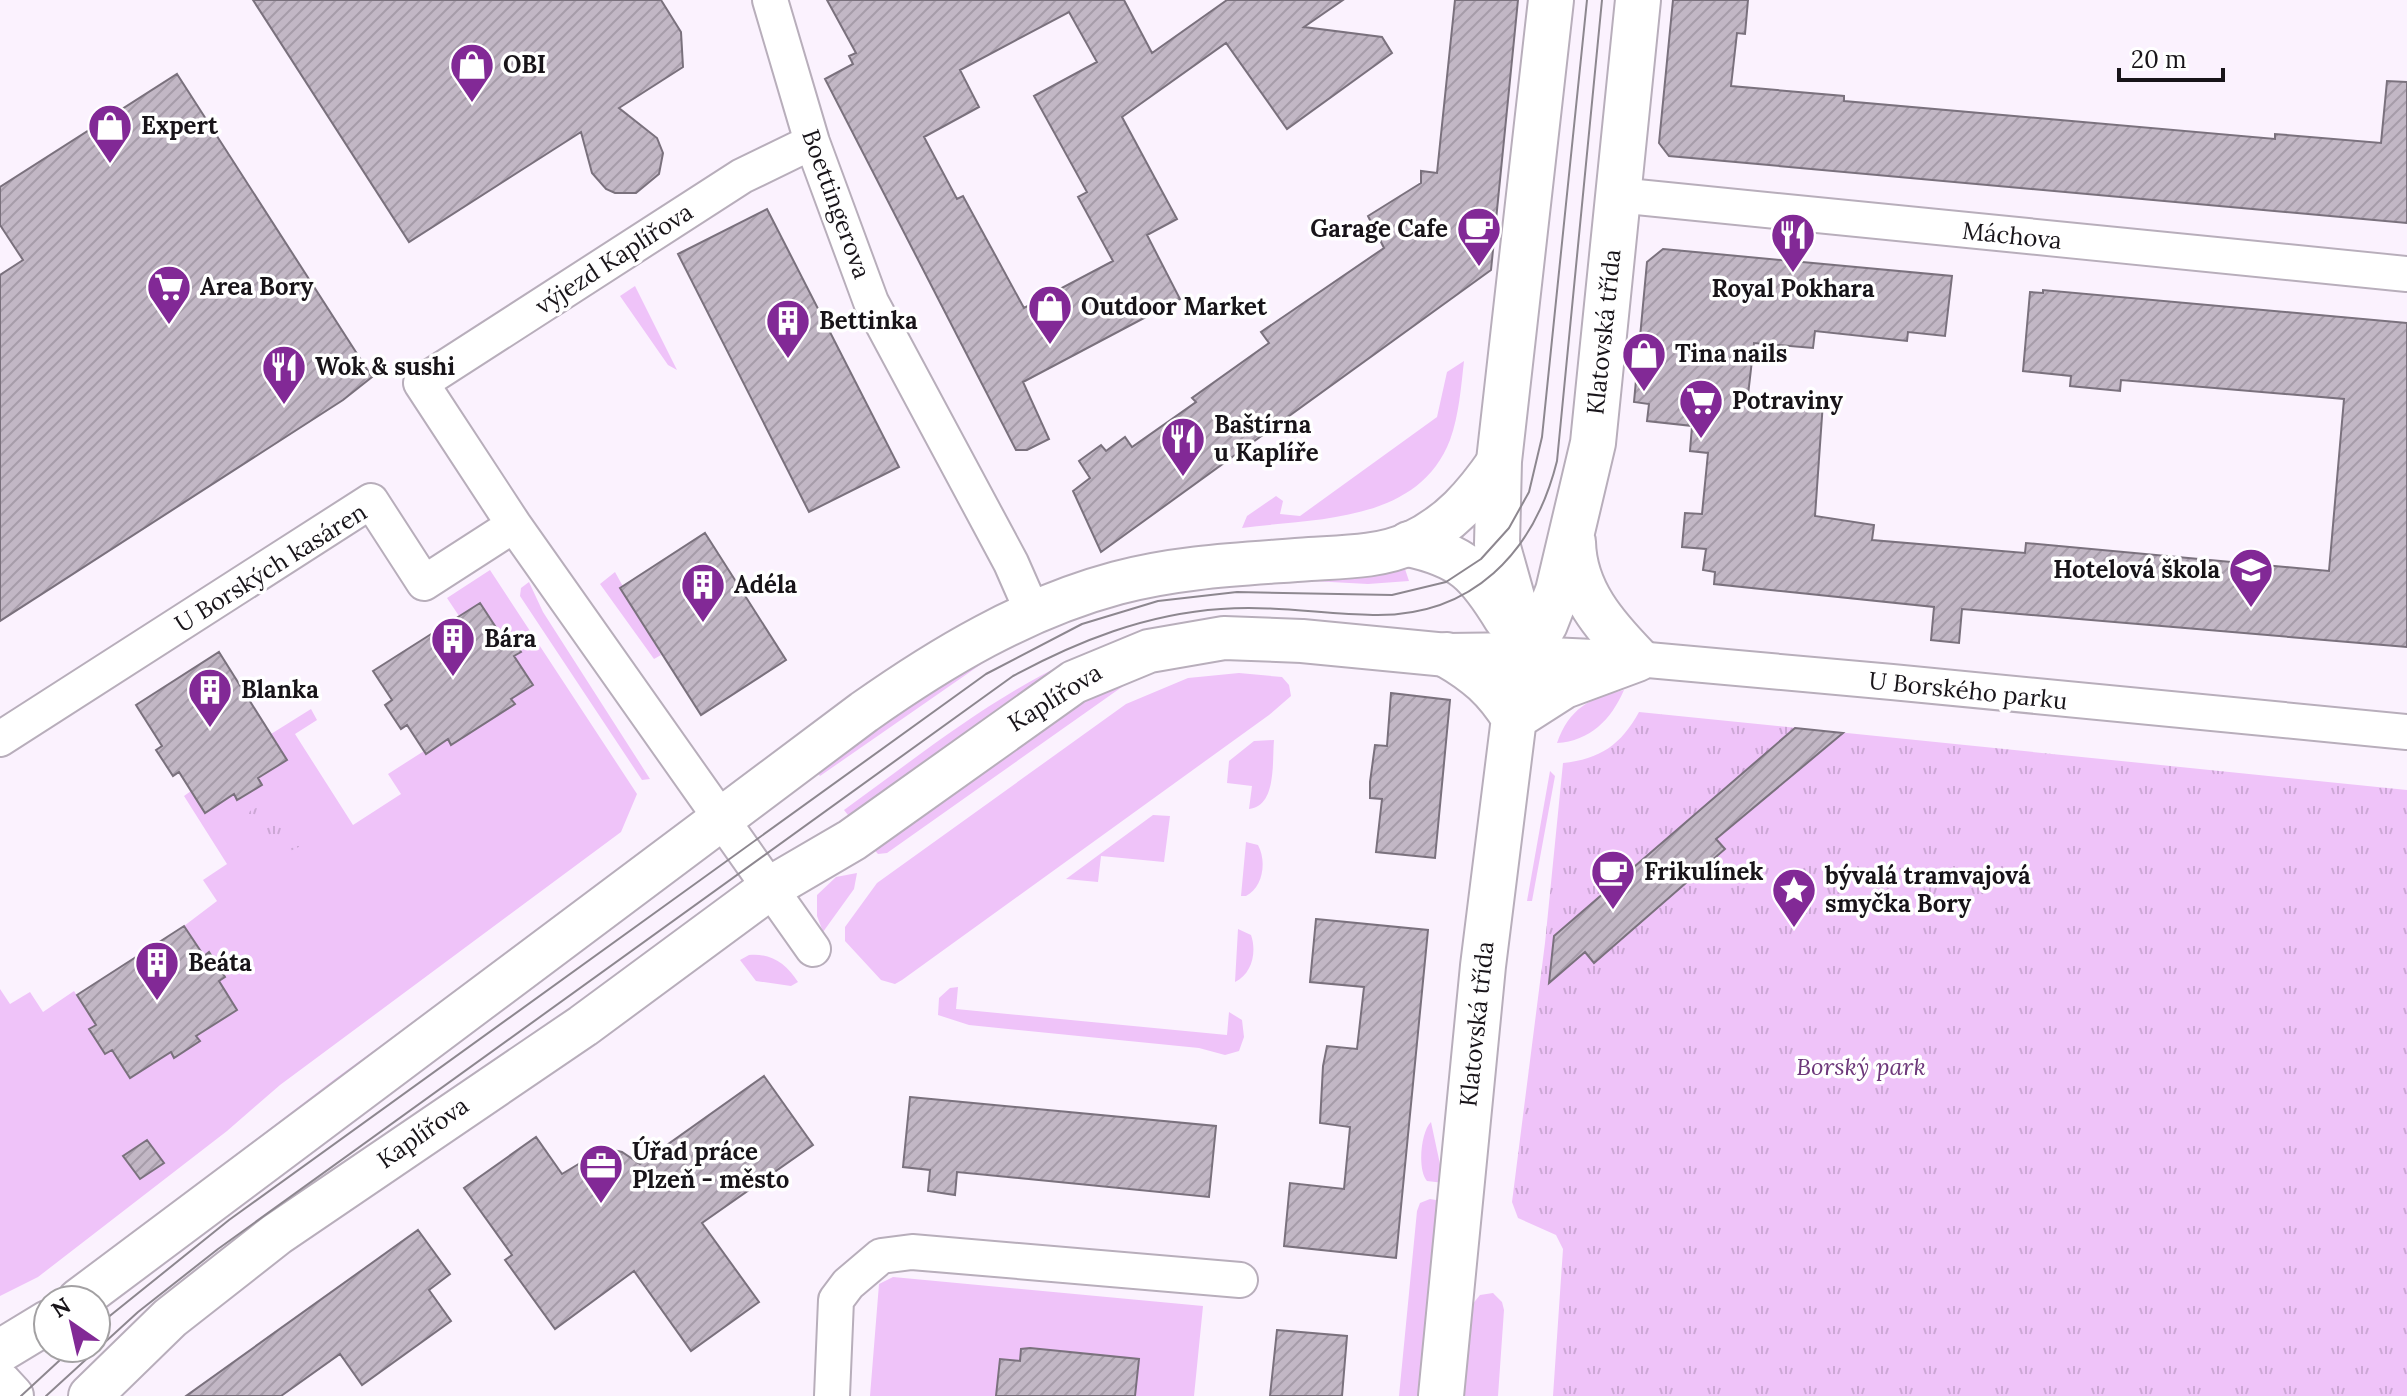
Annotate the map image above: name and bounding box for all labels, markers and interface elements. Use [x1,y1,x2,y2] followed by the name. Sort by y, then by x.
[2119,32,2223,82] scale bar
[448,41,496,104] shop icon: OBI
[2131,44,2187,75] text: 20 m
[503,49,546,80] place label: OBI
[86,102,134,165] shop icon: Expert
[141,110,219,141] place label: Expert
[795,125,878,283] street label: Boettingerova
[529,196,698,321] street label: výjezd Kaplířova
[1455,205,1503,268] cafe icon: Garage Cafe
[1769,211,1817,274] restaurant icon: Royal Pokhara
[1310,213,1448,244] place label: Garage Cafe
[1961,215,2063,256] street label: Máchova
[1579,248,1628,416] street label: Klatovská třída
[145,263,193,326] supermarket icon: Area Bory
[200,271,314,302] place label: Area Bory
[1711,273,1875,304] place label: Royal Pokhara
[1026,283,1074,346] shop icon: Outdoor Market
[1081,291,1268,322] place label: Outdoor Market
[764,297,812,360] building icon: Bettinka
[819,305,918,336] place label: Bettinka
[1620,330,1668,393] shop icon: Tina nails
[1675,338,1787,369] place label: Tina nails
[260,343,308,406] restaurant icon: Wok & sushi
[315,351,455,382] place label: Wok & sushi
[1677,377,1725,440] supermarket icon: Potraviny
[1732,385,1844,416] place label: Potraviny
[1214,409,1319,468] place label: Baštírna u Kaplíře
[1159,415,1207,478] restaurant icon: Baštírna u Kaplíře
[169,496,372,639] street label: U Borských kasáren
[2227,546,2275,609] school or university icon: Hotelová škola
[2053,554,2220,585] place label: Hotelová škola
[679,561,727,624] building icon: Adéla
[734,569,797,600] place label: Adéla
[429,615,477,678] building icon: Bára
[484,623,537,654] place label: Bára
[1002,657,1107,738] street label: Kaplířova
[1867,665,2069,716] street label: U Borského parku
[186,666,234,729] building icon: Blanka
[241,674,319,705] place label: Blanka
[1589,848,1637,911] cafe icon: Frikulínek
[1644,856,1764,887] place label: Frikulínek
[1824,860,2031,919] place label: bývalá tramvajová smyčka Bory
[1770,866,1818,929] place icon: bývalá tramvajová smyčka Bory
[133,939,181,1002] building icon: Beáta
[1452,940,1501,1108] street label: Klatovská třída
[188,947,252,978] place label: Beáta
[1796,1051,1926,1082] park label: Borský park
[371,1090,475,1175] street label: Kaplířova
[632,1135,789,1195] place label: Úřad práce Plzeň - město
[577,1142,625,1205] office icon: Úřad práce Plzeň - město
[32,1284,112,1364] north arrow
[46,1291,76,1324] text: N

